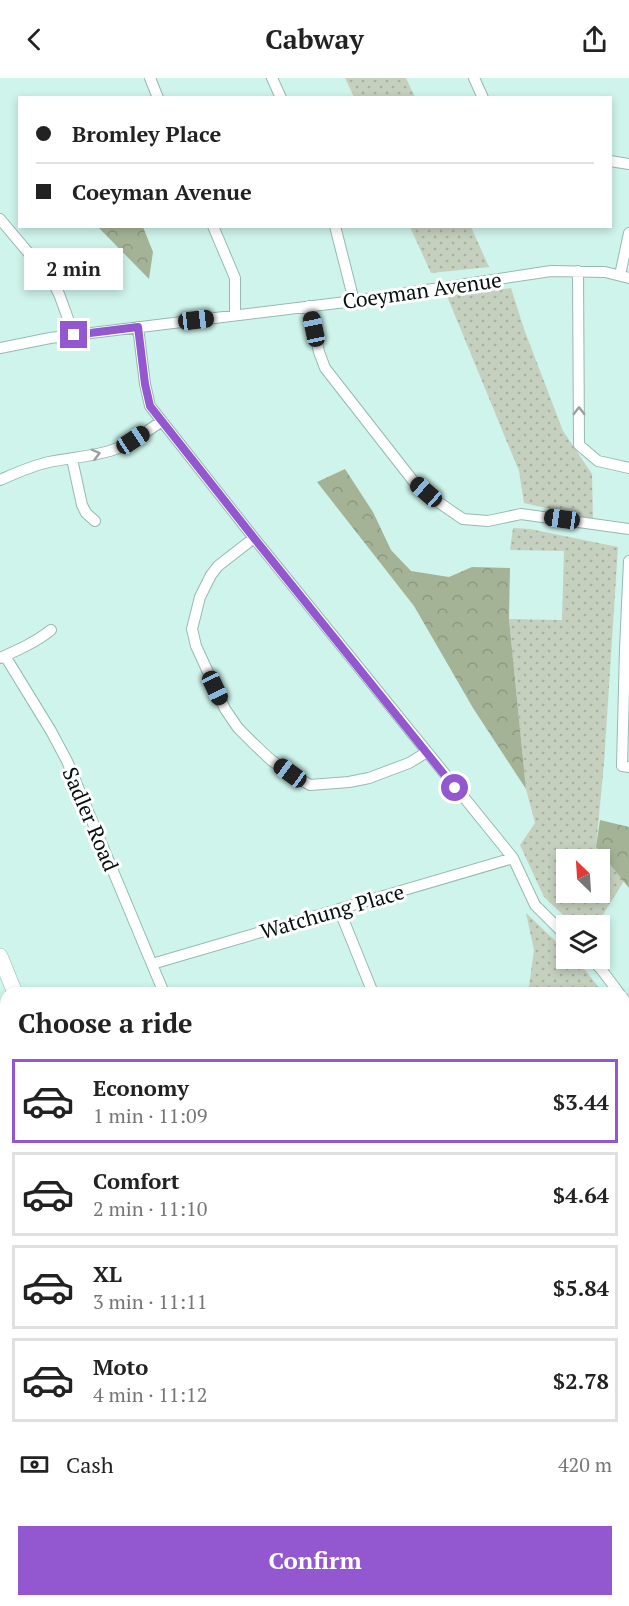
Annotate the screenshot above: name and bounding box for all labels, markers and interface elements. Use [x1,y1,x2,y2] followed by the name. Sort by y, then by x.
[265,21,364,57] text: Cabway
[18,23,51,56] icon: back
[578,23,611,56] icon: share
[72,119,221,148] text: Bromley Place
[72,177,252,206] text: Coeyman Avenue
[25,248,124,290] callout: 2 min
[46,255,101,282] text: 2 min
[341,265,503,315] street label: Coeyman Avenue
[177,309,215,331] car
[301,310,327,348] car
[60,321,87,348] route end
[573,407,585,416] one-way arrow
[113,423,153,457] car
[90,449,101,461] one-way arrow
[407,473,445,511] car
[543,508,581,530] car
[199,668,231,708] car
[270,755,310,791] car
[57,763,126,876] street label: Sadler Road
[441,774,468,801] route start
[556,849,610,903] north arrow
[556,849,610,969] map controls
[257,877,407,945] street label: Watchung Place
[556,915,610,969] button: layers
[18,1005,193,1041] text: Choose a ride
[93,1073,189,1102] text: Economy
[21,1074,75,1128] icon: car
[553,1087,609,1116] text: $3.44
[93,1102,207,1129] text: 1 min · 11:09
[93,1166,179,1195] text: Comfort
[21,1167,75,1221] icon: car
[553,1180,609,1209] text: $4.64
[93,1195,207,1222] text: 2 min · 11:10
[93,1259,122,1288] text: XL
[21,1260,75,1314] icon: car
[553,1273,609,1302] text: $5.84
[93,1288,207,1315] text: 3 min · 11:11
[93,1352,148,1381] text: Moto
[21,1353,75,1407] icon: car
[553,1366,609,1395] text: $2.78
[93,1381,207,1408] text: 4 min · 11:12
[18,1448,51,1481] icon: cash
[66,1450,114,1479] text: Cash
[558,1451,612,1478] text: 420 m
[18,1526,612,1595] button: Confirm

